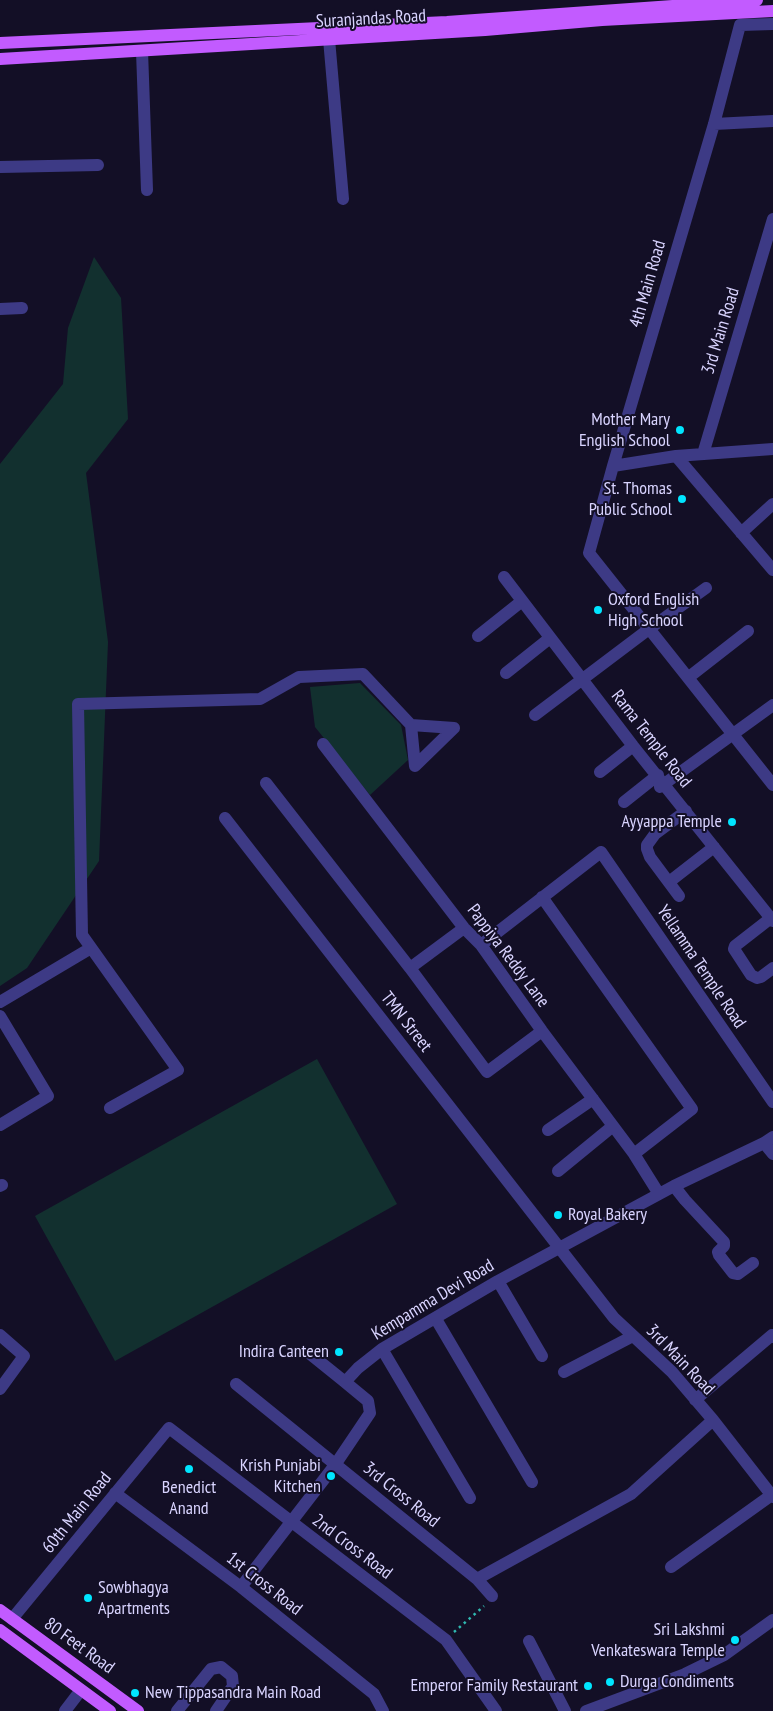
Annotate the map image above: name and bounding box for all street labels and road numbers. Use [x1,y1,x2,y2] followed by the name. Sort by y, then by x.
[315,5,427,33] street label: Suranjandas Road
[625,238,671,330] street label: 4th Main Road
[698,285,744,377] street label: 3rd Main Road
[606,686,696,792] street label: Rama Temple Road
[462,900,554,1012] street label: Pappiya Reddy Lane
[652,901,750,1033] street label: Yellamma Temple Road
[376,988,436,1056] street label: TMN Street
[368,1255,498,1345] street label: Kempamma Devi Road
[641,1320,719,1400] street label: 3rd Main Road
[358,1458,444,1532] street label: 3rd Cross Road
[38,1468,116,1558] street label: 60th Main Road
[308,1510,396,1584] street label: 2nd Cross Road
[222,1548,306,1620] street label: 1st Cross Road
[40,1613,118,1679] street label: 80 Feet Road

